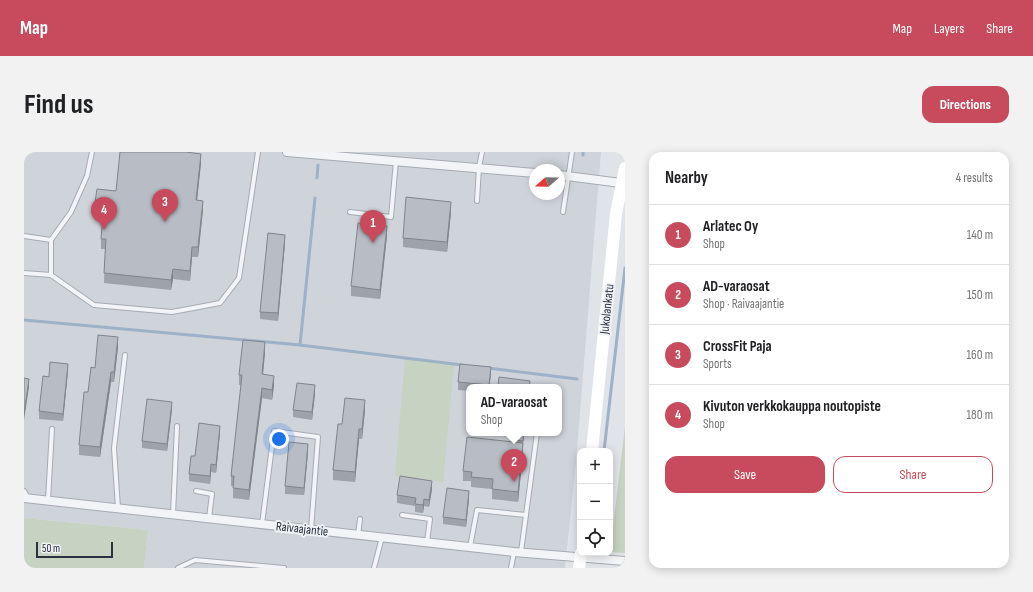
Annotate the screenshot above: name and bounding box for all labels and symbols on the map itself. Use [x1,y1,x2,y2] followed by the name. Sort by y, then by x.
[529,164,565,200] north arrow
[152,189,178,222] pin: 3
[91,197,117,230] pin: 4
[360,210,386,243] pin: 1
[596,283,618,336] street label: Jukolankatu
[269,429,289,449] your location
[501,449,527,482] pin: 2
[275,518,329,540] street label: Raivaajantie
[36,540,113,559] scale bar

